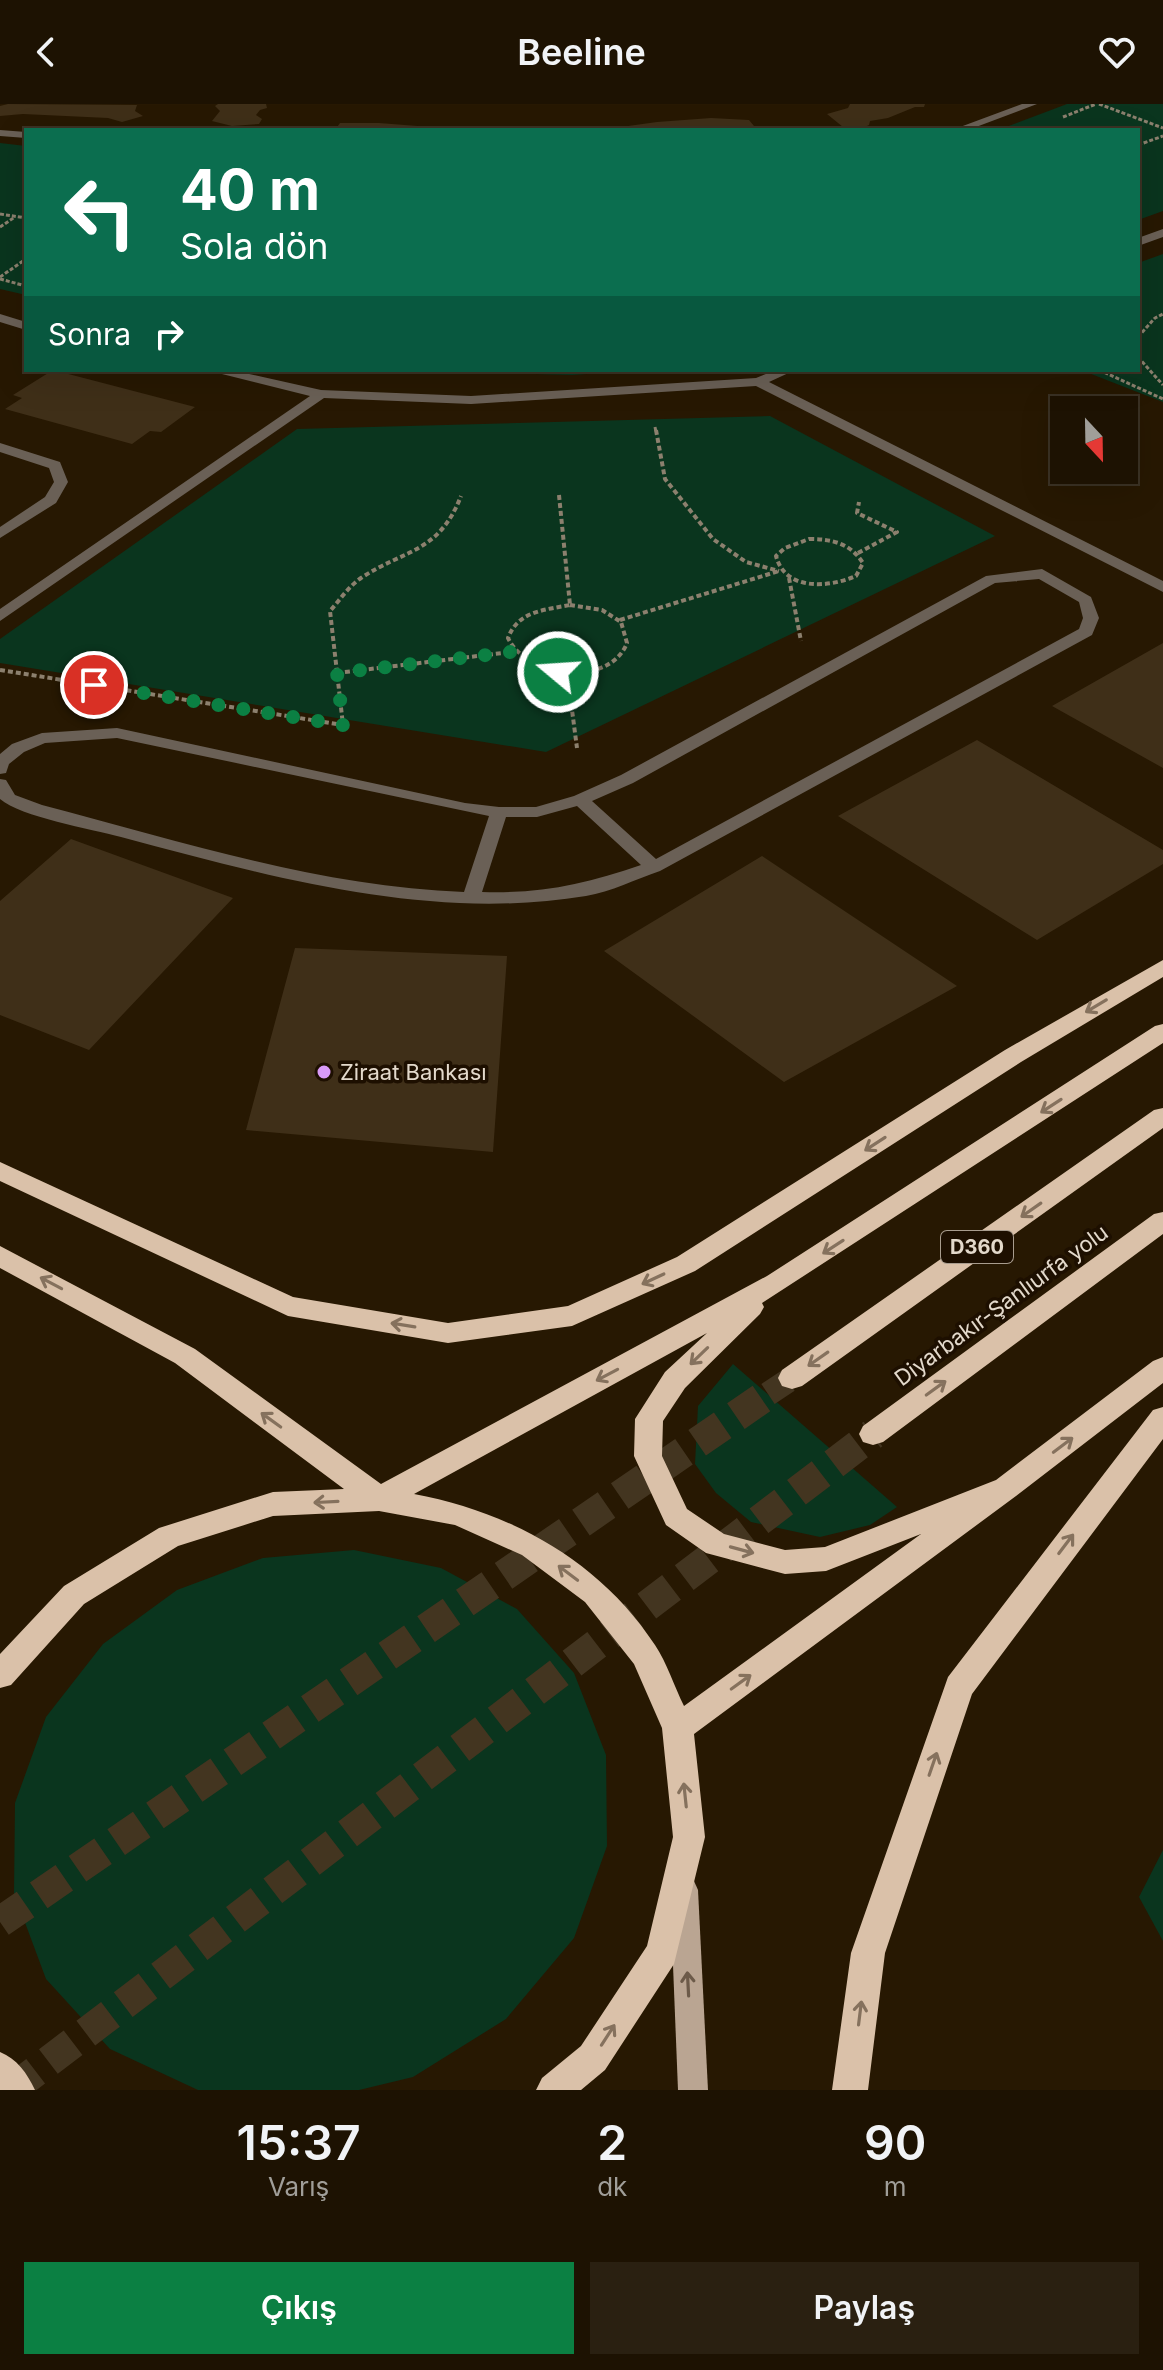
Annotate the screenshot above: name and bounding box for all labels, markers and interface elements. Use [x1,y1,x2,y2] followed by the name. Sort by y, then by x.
[24,30,68,74] icon: back
[517,30,646,74] text: Beeline
[1095,30,1139,74] icon: heart
[180,156,320,224] text: 40 m
[48,160,152,264] icon: left
[180,224,329,268] text: Sola dön
[147,312,191,356] icon: right
[48,316,131,352] text: Sonra
[1050,396,1138,484] north arrow
[1050,396,1138,484] map controls
[516,630,600,714] position arrow
[60,651,128,719] pin
[72,663,116,707] icon: arrive
[1085,999,1108,1015] one-way arrow
[340,1059,487,1085] place label: Ziraat Bankası
[315,1063,333,1081] marker: Ziraat Bankası
[1040,1098,1063,1114] one-way arrow
[864,1136,887,1152] one-way arrow
[1020,1202,1042,1218] one-way arrow
[889,1219,1113,1391] street label: Diyarbakır-Şanlıurfa yolu
[941,1231,1013,1263] road number: D360
[822,1239,845,1255] one-way arrow
[642,1272,666,1287] one-way arrow
[39,1275,63,1290] one-way arrow
[391,1317,417,1332] one-way arrow
[689,1347,709,1366] one-way arrow
[808,1351,830,1368] one-way arrow
[596,1368,619,1384] one-way arrow
[925,1380,946,1397] one-way arrow
[261,1411,283,1428] one-way arrow
[1051,1436,1073,1453] one-way arrow
[313,1494,339,1509] one-way arrow
[1058,1534,1075,1555] one-way arrow
[729,1544,755,1559] one-way arrow
[558,1565,580,1581] one-way arrow
[729,1674,751,1690] one-way arrow
[926,1752,941,1777] one-way arrow
[677,1782,692,1809] one-way arrow
[681,1971,696,1998] one-way arrow
[853,2001,868,2026] one-way arrow
[599,2025,616,2047] one-way arrow
[237,2113,361,2172] text: 15:37
[597,2113,627,2172] text: 2
[864,2113,926,2172] text: 90
[268,2171,329,2202] text: Varış
[597,2171,627,2202] text: dk
[884,2171,907,2202] text: m
[24,2262,574,2354] button: Çıkış
[590,2262,1139,2354] button: Paylaş

